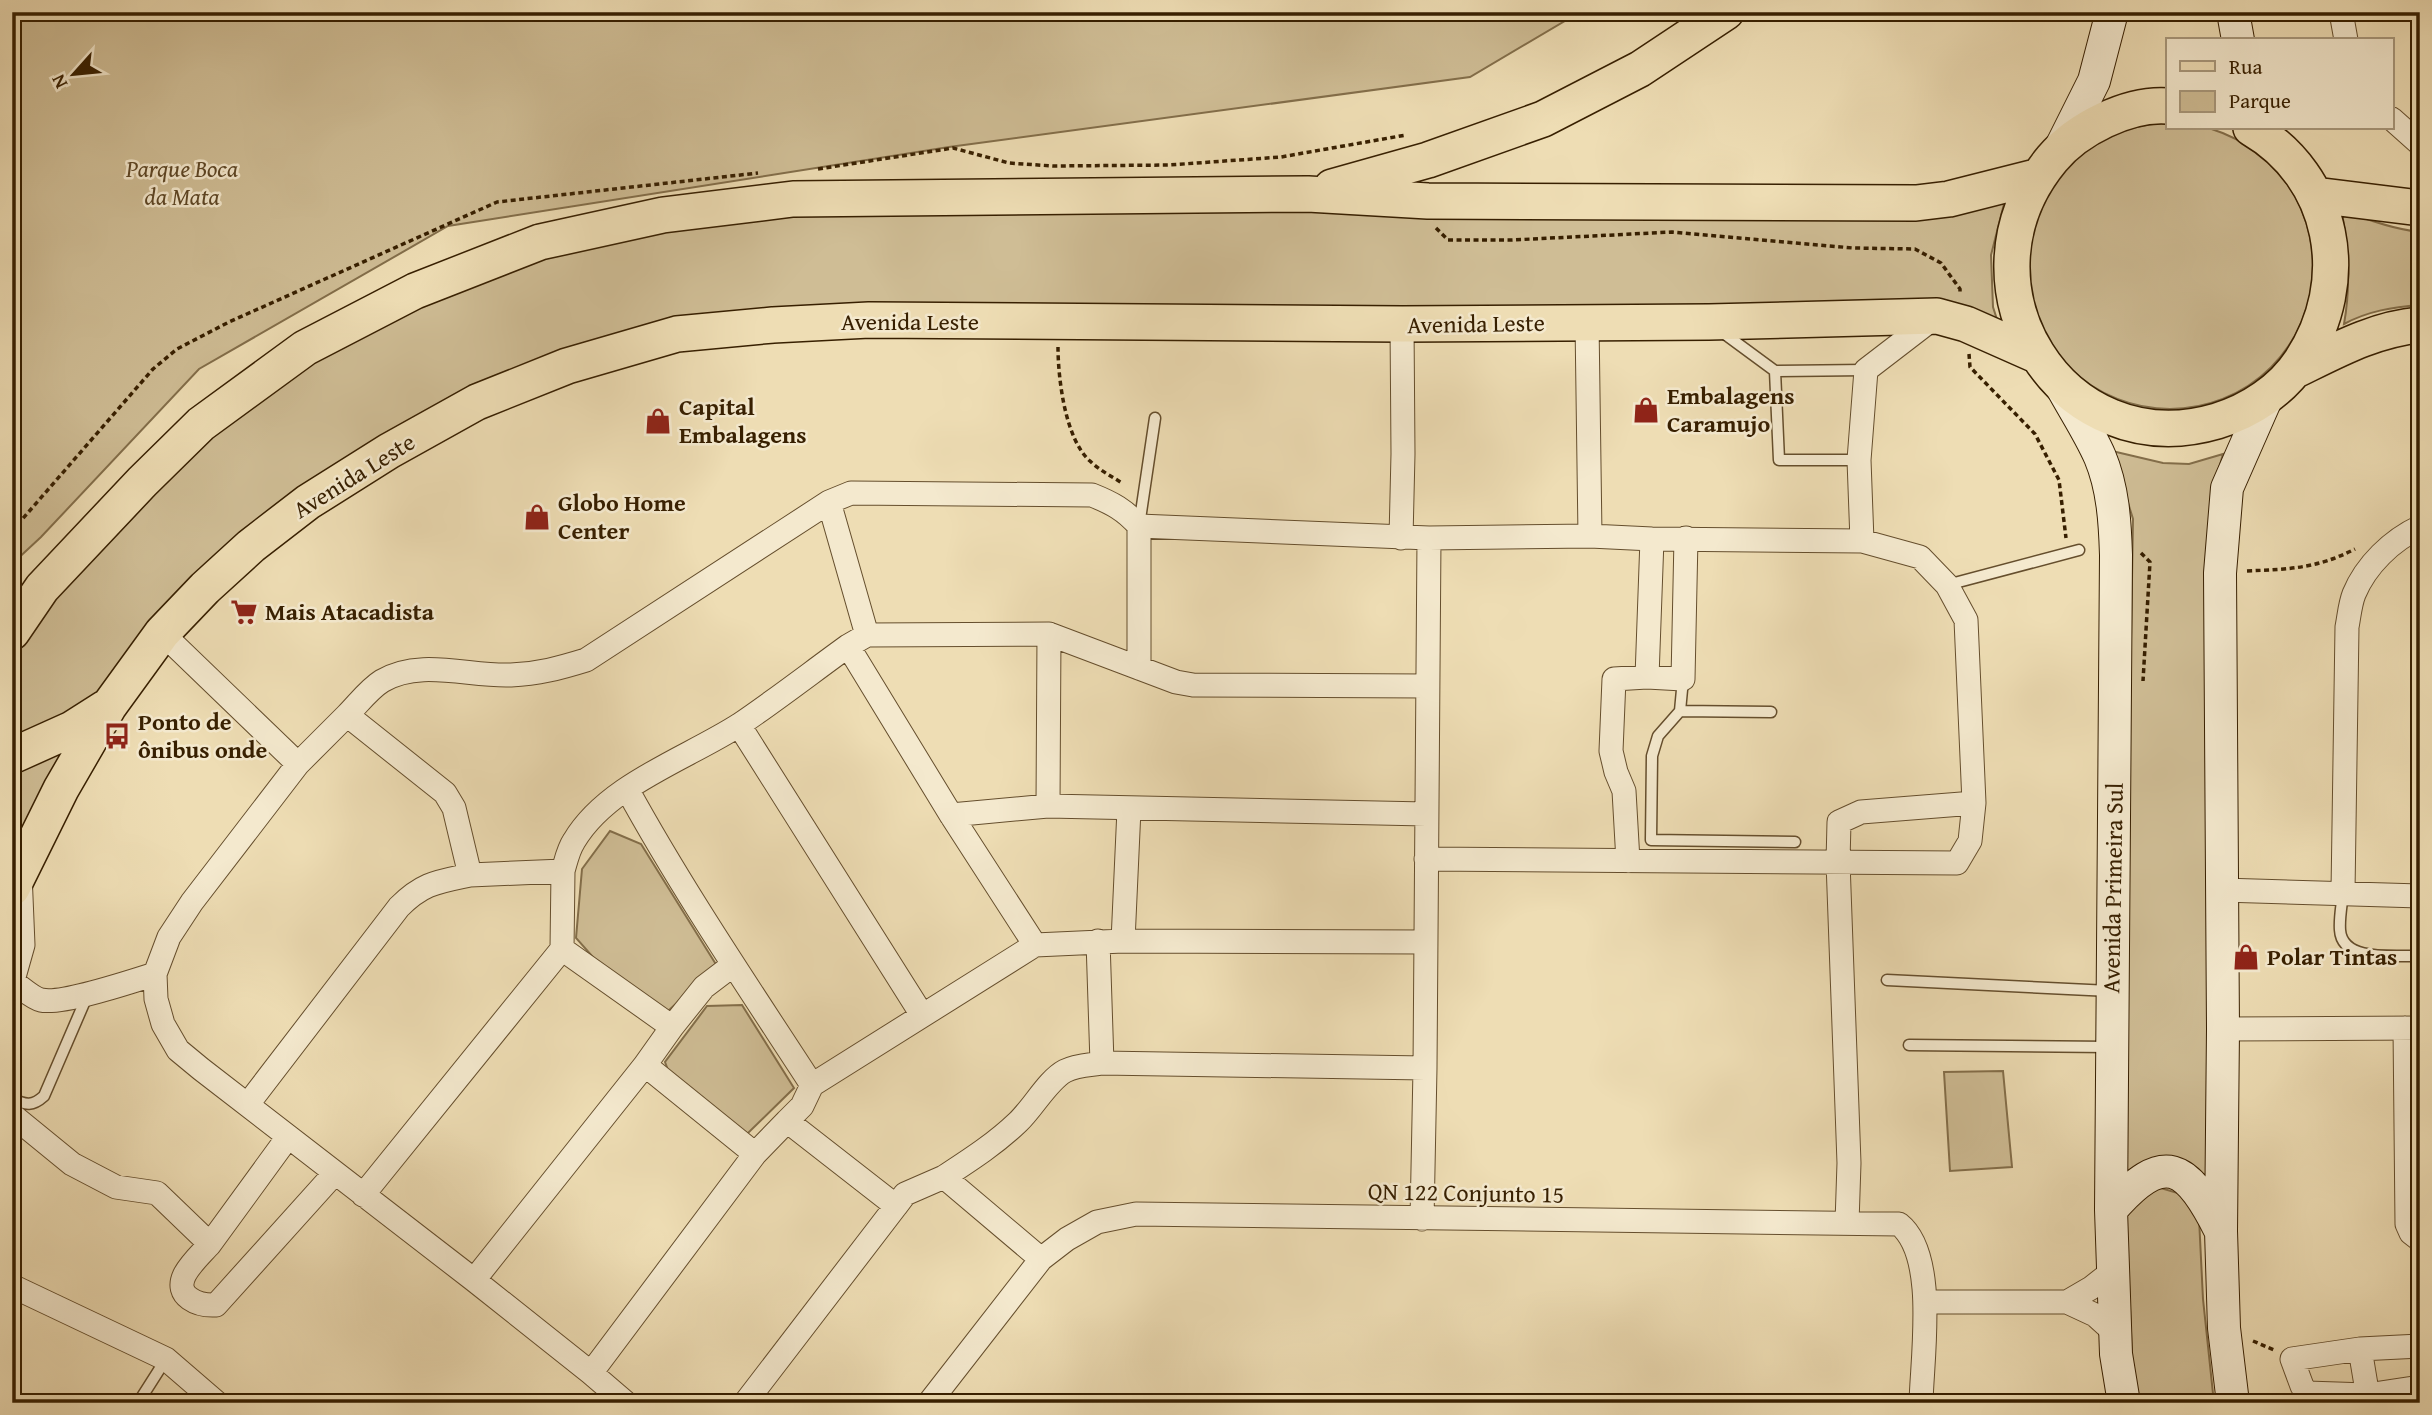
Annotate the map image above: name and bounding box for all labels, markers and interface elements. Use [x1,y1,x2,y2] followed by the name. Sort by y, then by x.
[38,38,108,108] north arrow
[2166,38,2394,130] legend
[2229,51,2262,82] text: Rua
[43,69,74,94] text: N
[2229,85,2291,116] text: Parque
[125,151,238,214] park label: Parque Boca da Mata
[841,304,979,339] street label: Avenida Leste
[1407,305,1545,342] street label: Avenida Leste
[1667,378,1795,441] place label: Embalagens Caramujo
[679,389,807,452] place label: Capital Embalagens
[1631,395,1661,425] shop icon: Embalagens Caramujo
[643,406,673,436] shop icon: Capital Embalagens
[286,424,421,527] street label: Avenida Leste
[558,485,686,548] place label: Globo Home Center
[522,502,552,532] shop icon: Globo Home Center
[265,594,435,629] place label: Mais Atacadista
[229,597,259,627] supermarket icon: Mais Atacadista
[138,704,268,767] place label: Ponto de ônibus onde
[102,721,132,751] bus stop icon: Ponto de ônibus onde
[2093,782,2132,994] street label: Avenida Primeira Sul
[2267,939,2397,974] place label: Polar Tintas
[2231,942,2261,972] shop icon: Polar Tintas
[1368,1173,1564,1212] street label: QN 122 Conjunto 15

